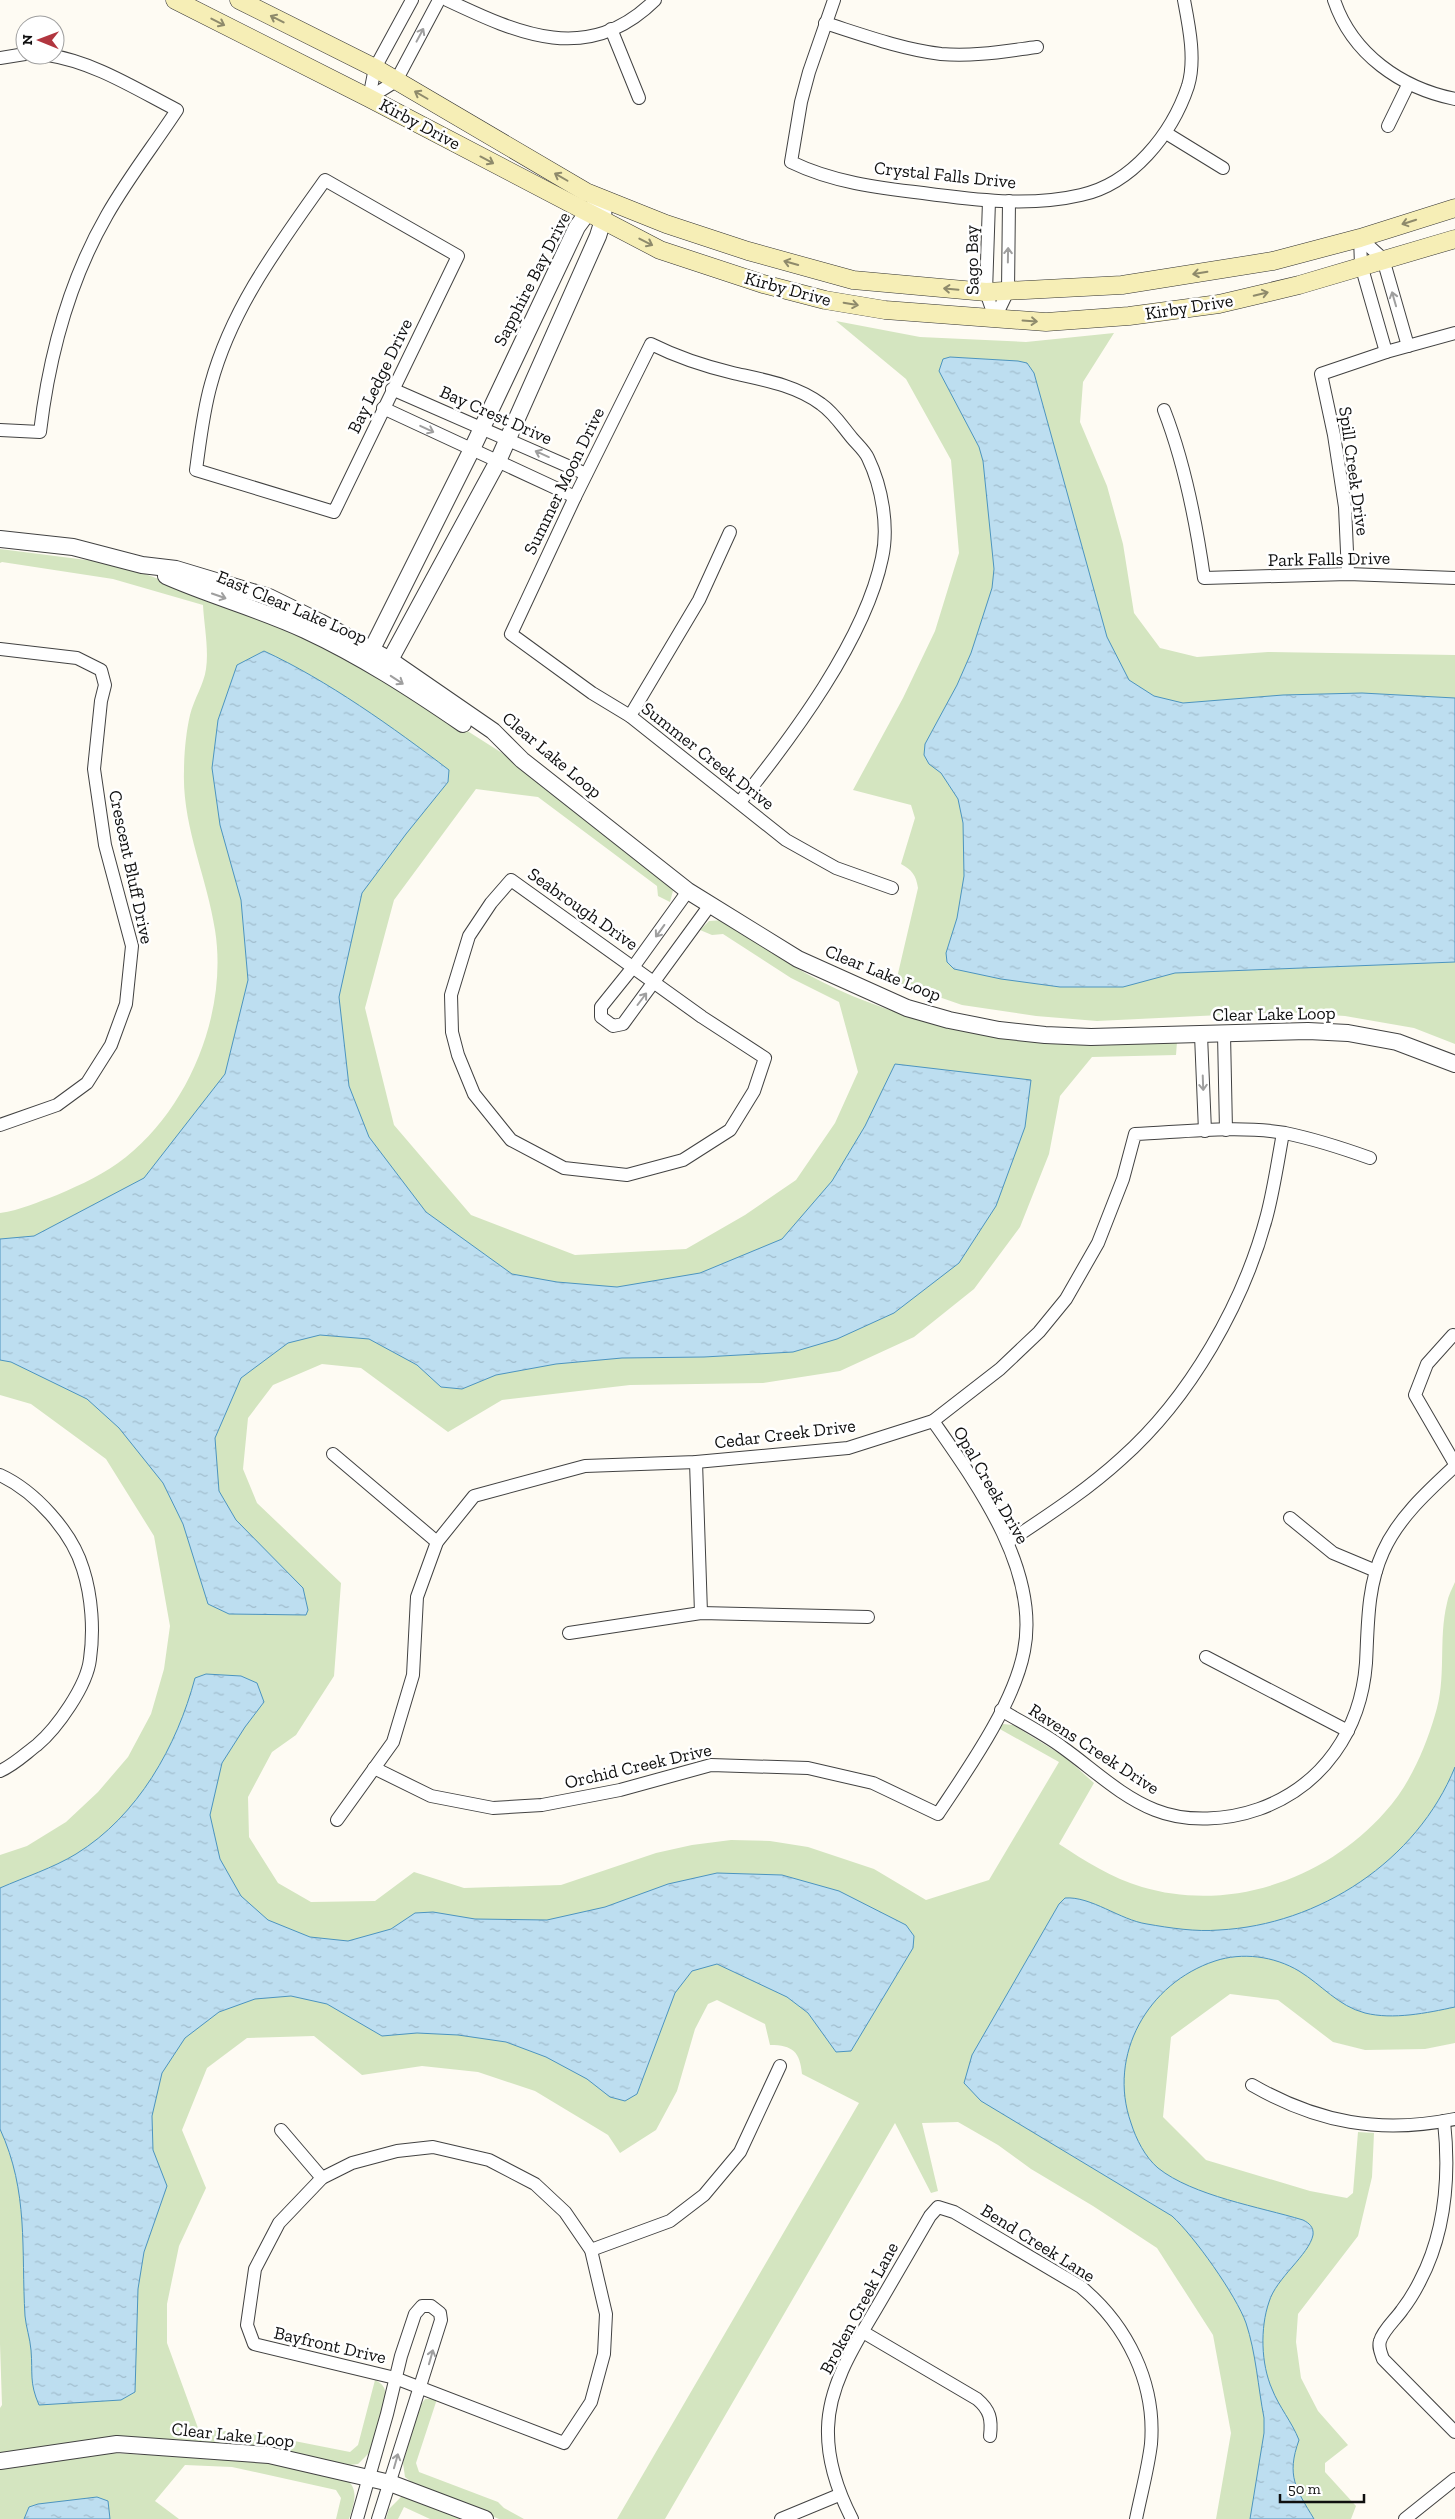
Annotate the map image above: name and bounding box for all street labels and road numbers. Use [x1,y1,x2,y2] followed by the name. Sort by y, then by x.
[376,93,464,155] street label: Kirby Drive
[873,157,1017,193] street label: Crystal Falls Drive
[489,208,575,350] street label: Sapphire Bay Drive
[960,224,984,295] street label: Sago Bay
[742,267,834,311] street label: Kirby Drive
[1143,289,1235,325] street label: Kirby Drive
[343,315,417,437] street label: Bay Ledge Drive
[436,380,556,450] street label: Bay Crest Drive
[519,404,609,558] street label: Summer Moon Drive
[1334,405,1374,537] street label: Spill Creek Drive
[1268,547,1390,571] street label: Park Falls Drive
[214,565,371,649] street label: East Clear Lake Loop
[637,697,779,815] street label: Summer Creek Drive
[498,707,606,803] street label: Clear Lake Loop
[104,788,158,946] street label: Crescent Bluff Drive
[524,863,642,955] street label: Seabrough Drive
[822,940,944,1006] street label: Clear Lake Loop
[1212,1002,1336,1026] street label: Clear Lake Loop
[713,1414,857,1454] street label: Cedar Creek Drive
[948,1422,1034,1548] street label: Opal Creek Drive
[1025,1699,1163,1799] street label: Ravens Creek Drive
[562,1738,714,1794] street label: Orchid Creek Drive
[977,2199,1099,2287] street label: Bend Creek Lane
[815,2238,903,2378] street label: Broken Creek Lane
[272,2321,388,2369] street label: Bayfront Drive
[171,2418,296,2452] street label: Clear Lake Loop

